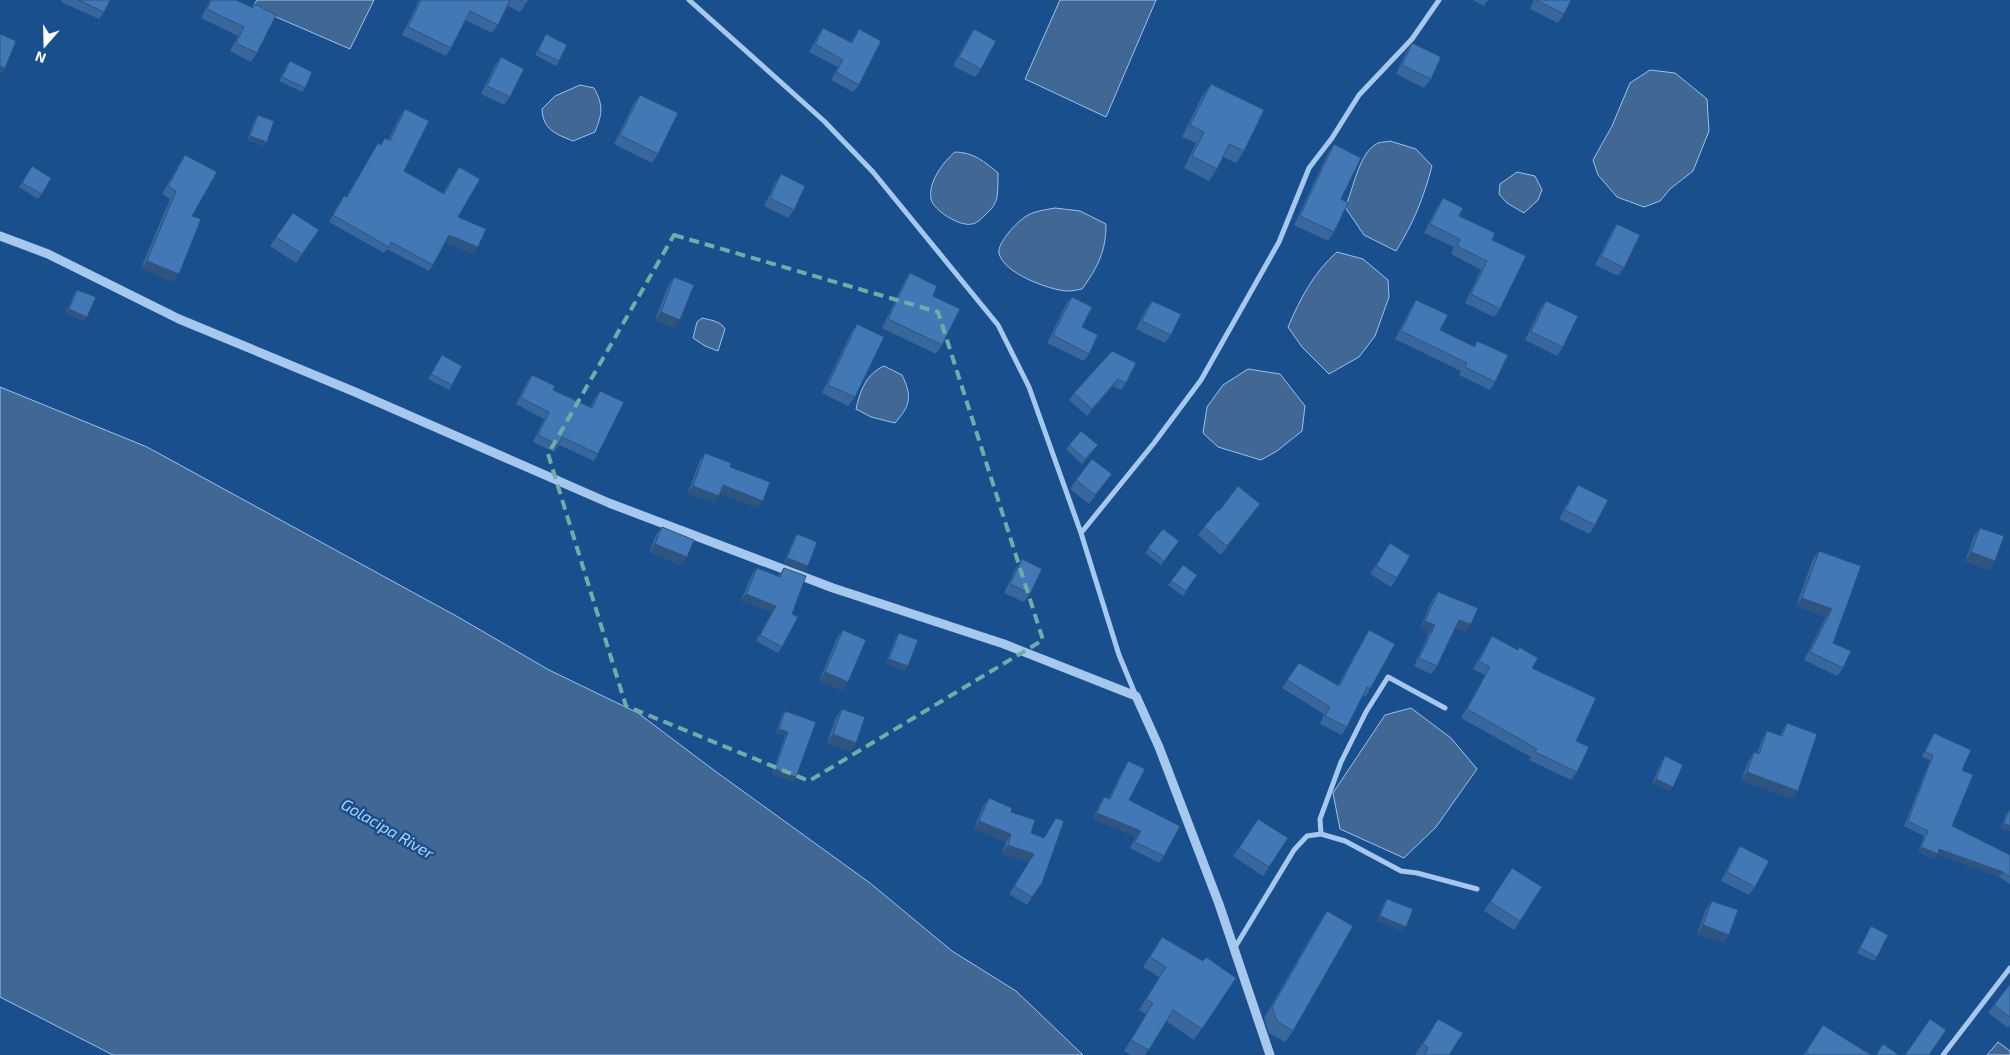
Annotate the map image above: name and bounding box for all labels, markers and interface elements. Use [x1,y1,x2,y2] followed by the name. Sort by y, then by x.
[20,20,70,70] north arrow
[33,48,48,67] text: N
[338,794,438,862] water label: Golacipa River

